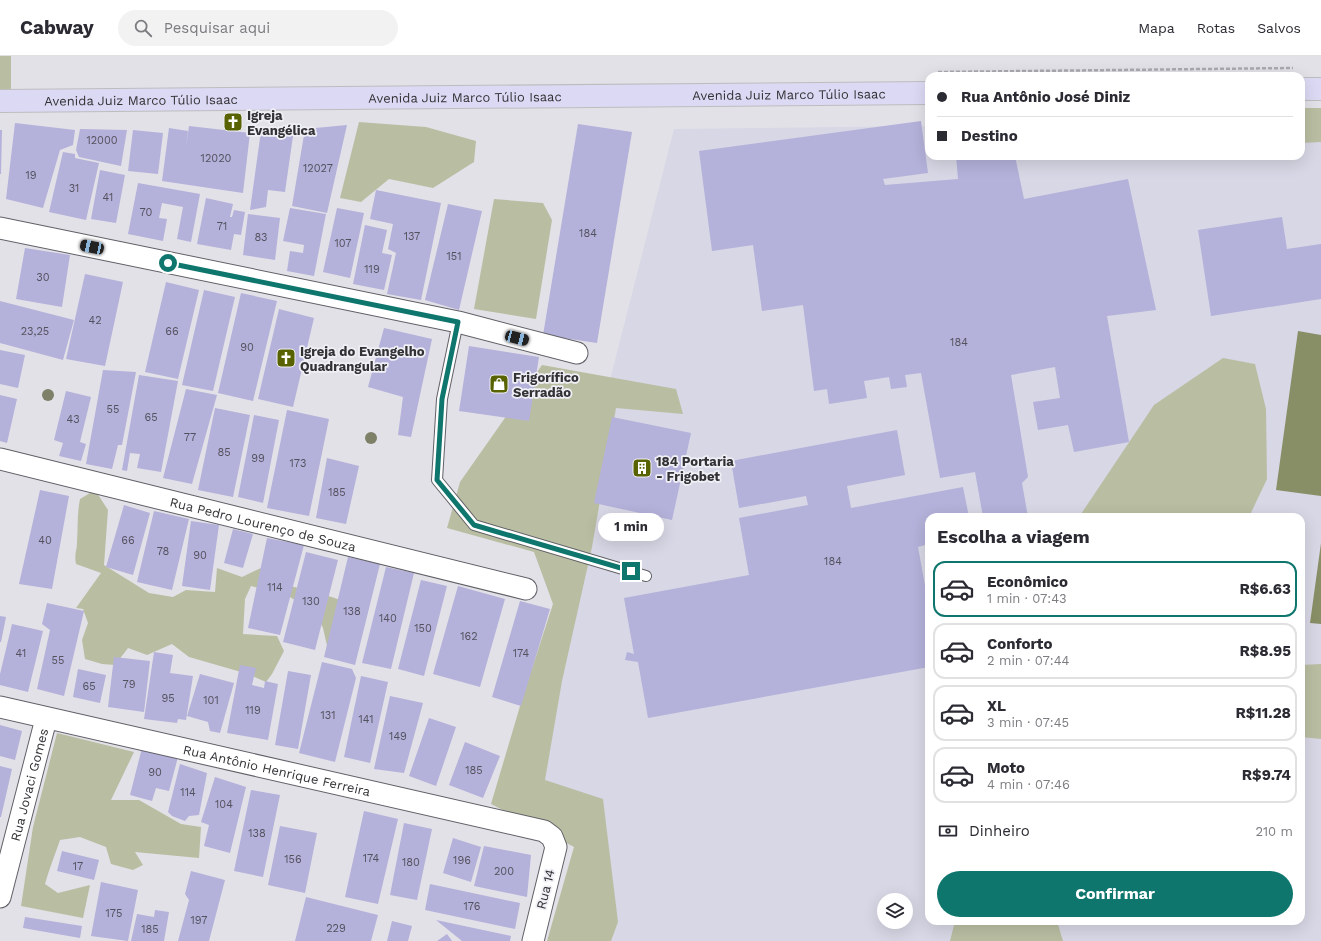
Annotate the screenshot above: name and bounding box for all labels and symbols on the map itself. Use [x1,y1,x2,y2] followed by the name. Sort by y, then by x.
[692,86,886,103] street label: Avenida Juiz Marco Túlio Isaac
[368,89,562,106] street label: Avenida Juiz Marco Túlio Isaac
[44,92,238,109] street label: Avenida Juiz Marco Túlio Isaac
[247,108,316,138] place label: Igreja Evangélica
[222,111,244,133] church icon: Igreja Evangélica
[86,134,118,147] house number: 12000
[201,152,232,165] house number: 12020
[303,162,333,175] house number: 12027
[25,169,37,182] house number: 19
[69,182,79,195] house number: 31
[103,191,113,204] house number: 41
[140,206,153,219] house number: 70
[217,220,227,233] house number: 71
[579,227,597,240] house number: 184
[404,230,420,243] house number: 137
[255,231,267,244] house number: 83
[334,237,352,250] house number: 107
[79,239,105,255] car
[447,250,461,263] house number: 151
[159,254,177,272] route start
[364,263,380,276] house number: 119
[36,271,50,284] house number: 30
[88,314,102,327] house number: 42
[21,325,49,338] house number: 23,25
[165,325,179,338] house number: 66
[504,329,530,347] car
[950,336,968,349] house number: 184
[240,341,254,354] house number: 90
[300,344,425,374] place label: Igreja do Evangelho Quadrangular
[275,347,297,369] church icon: Igreja do Evangelho Quadrangular
[513,370,579,400] place label: Frigorífico Serradão
[488,373,510,395] shop icon: Frigorífico Serradão
[107,403,119,416] house number: 55
[144,411,158,424] house number: 65
[66,413,80,426] house number: 43
[184,431,196,444] house number: 77
[217,446,231,459] house number: 85
[251,452,265,465] house number: 99
[656,454,734,484] place label: 184 Portaria - Frigobet
[290,457,306,470] house number: 173
[631,457,653,479] building icon: 184 Portaria - Frigobet
[328,486,346,499] house number: 185
[168,494,358,555] street label: Rua Pedro Lourenço de Souza
[598,513,664,541] callout: 1 min
[38,534,52,547] house number: 40
[121,534,135,547] house number: 66
[157,545,170,558] house number: 78
[193,549,207,562] house number: 90
[824,555,842,568] house number: 184
[622,562,640,580] route end
[267,581,283,594] house number: 114
[302,595,320,608] house number: 130
[343,605,361,618] house number: 138
[379,612,397,625] house number: 140
[414,622,432,635] house number: 150
[460,630,478,643] house number: 162
[16,647,26,660] house number: 41
[513,647,529,660] house number: 174
[52,654,64,667] house number: 55
[123,678,136,691] house number: 79
[82,680,96,693] house number: 65
[161,692,175,705] house number: 95
[203,694,219,707] house number: 101
[245,704,261,717] house number: 119
[321,709,336,722] house number: 131
[358,713,374,726] house number: 141
[8,727,51,843] street label: Rua Jovaci Gomes
[389,730,407,743] house number: 149
[182,742,373,799] street label: Rua Antônio Henrique Ferreira
[465,764,483,777] house number: 185
[148,766,162,779] house number: 90
[180,786,196,799] house number: 114
[215,798,233,811] house number: 104
[248,827,266,840] house number: 138
[363,852,379,865] house number: 174
[284,853,302,866] house number: 156
[453,854,471,867] house number: 196
[402,856,420,869] house number: 180
[73,860,83,873] house number: 17
[494,865,514,878] house number: 200
[533,867,558,911] street label: Rua 14
[464,900,481,913] house number: 176
[106,907,122,920] house number: 175
[190,914,208,927] house number: 197
[326,922,346,935] house number: 229
[141,923,159,936] house number: 185

